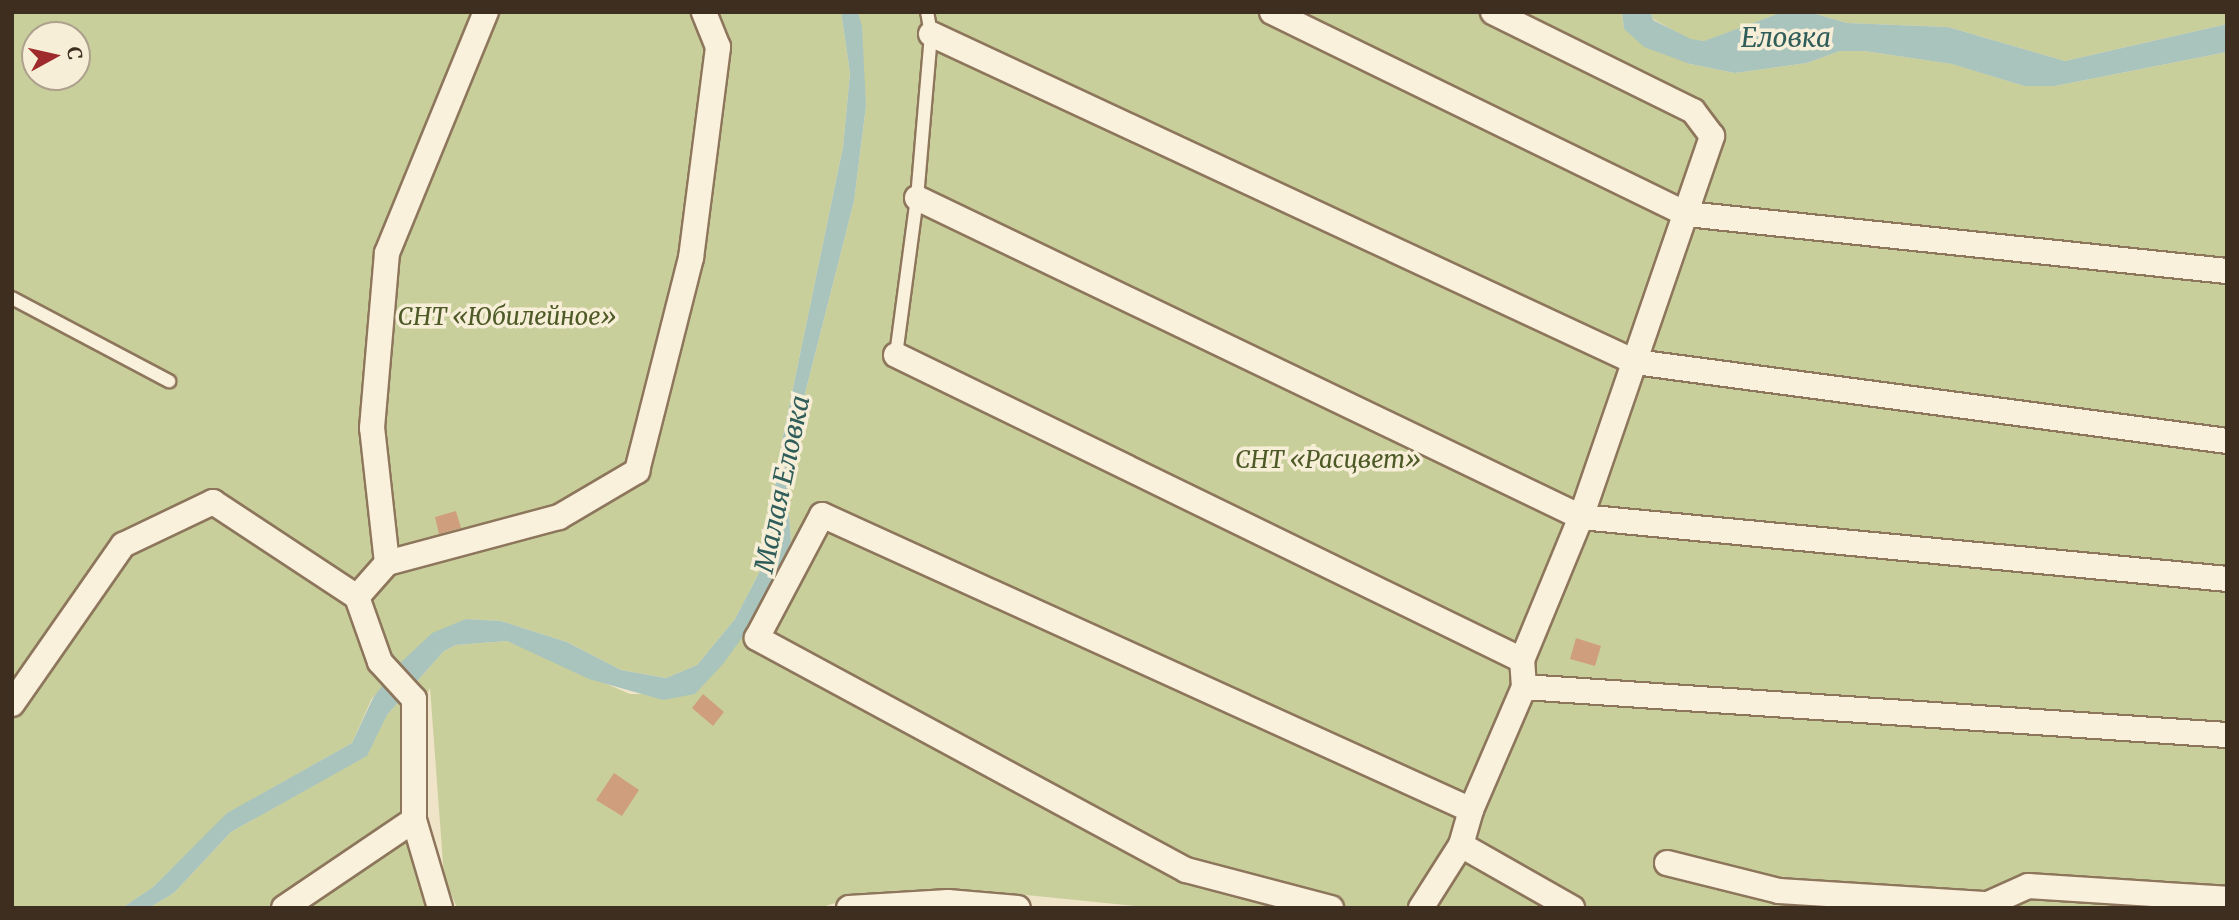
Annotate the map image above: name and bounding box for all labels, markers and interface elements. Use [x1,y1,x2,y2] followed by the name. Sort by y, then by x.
[21,21,91,91] north arrow
[1741,22,1831,54] water label: Еловка
[62,45,88,61] text: С
[398,303,616,331] park label: СНТ «Юбилейное»
[748,393,816,575] water label: Малая Еловка
[1235,446,1421,474] park label: СНТ «Расцвет»

